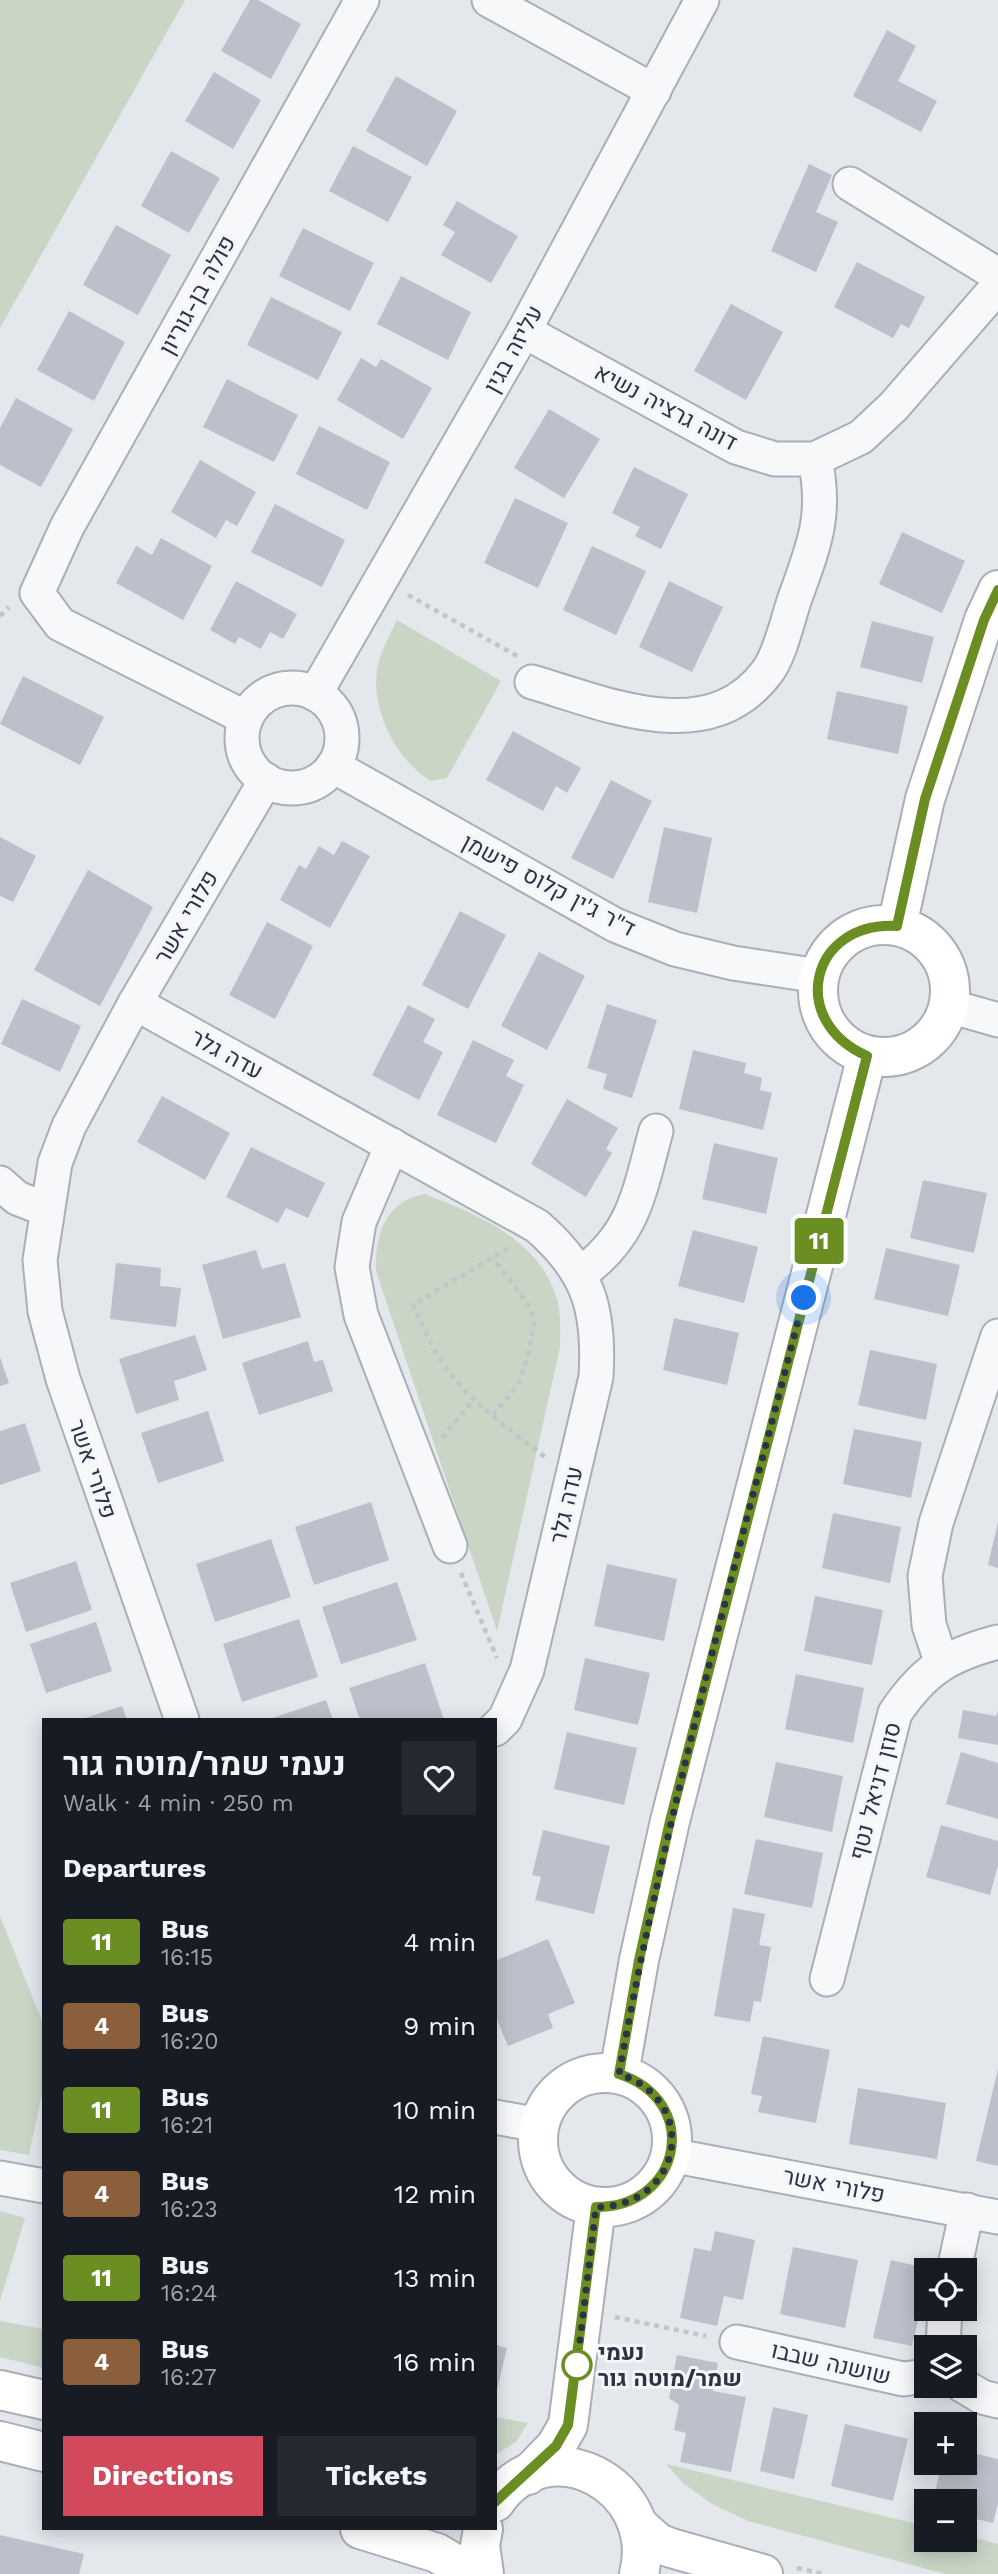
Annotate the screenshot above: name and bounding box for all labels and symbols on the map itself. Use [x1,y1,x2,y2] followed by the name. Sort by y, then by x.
[154,231,241,360] street label: פולה בן-גוריון
[478,301,549,398] street label: עליזה בגין
[590,358,742,456] street label: דונה גרציה נשיא
[458,828,640,943] street label: ד"ר ג'ין קלוס פישמן
[149,866,224,969] street label: פלורי אשר
[186,1024,268,1085] street label: עדה גלר
[788,1218,850,1264] line badge: 11
[786,1280,821,1315] your location
[63,1416,122,1522] street label: פלורי אשר
[544,1464,588,1546] street label: עדה גלר
[844,1719,907,1863] street label: סוזן דניאל נטף
[781,2162,887,2209] street label: פלורי אשר
[768,2337,894,2390] street label: שושנה שבבו
[598,2339,742,2392] place label: נעמי שמר/מוטה גור
[562,2350,592,2380] marker: נעמי שמר/מוטה גור

